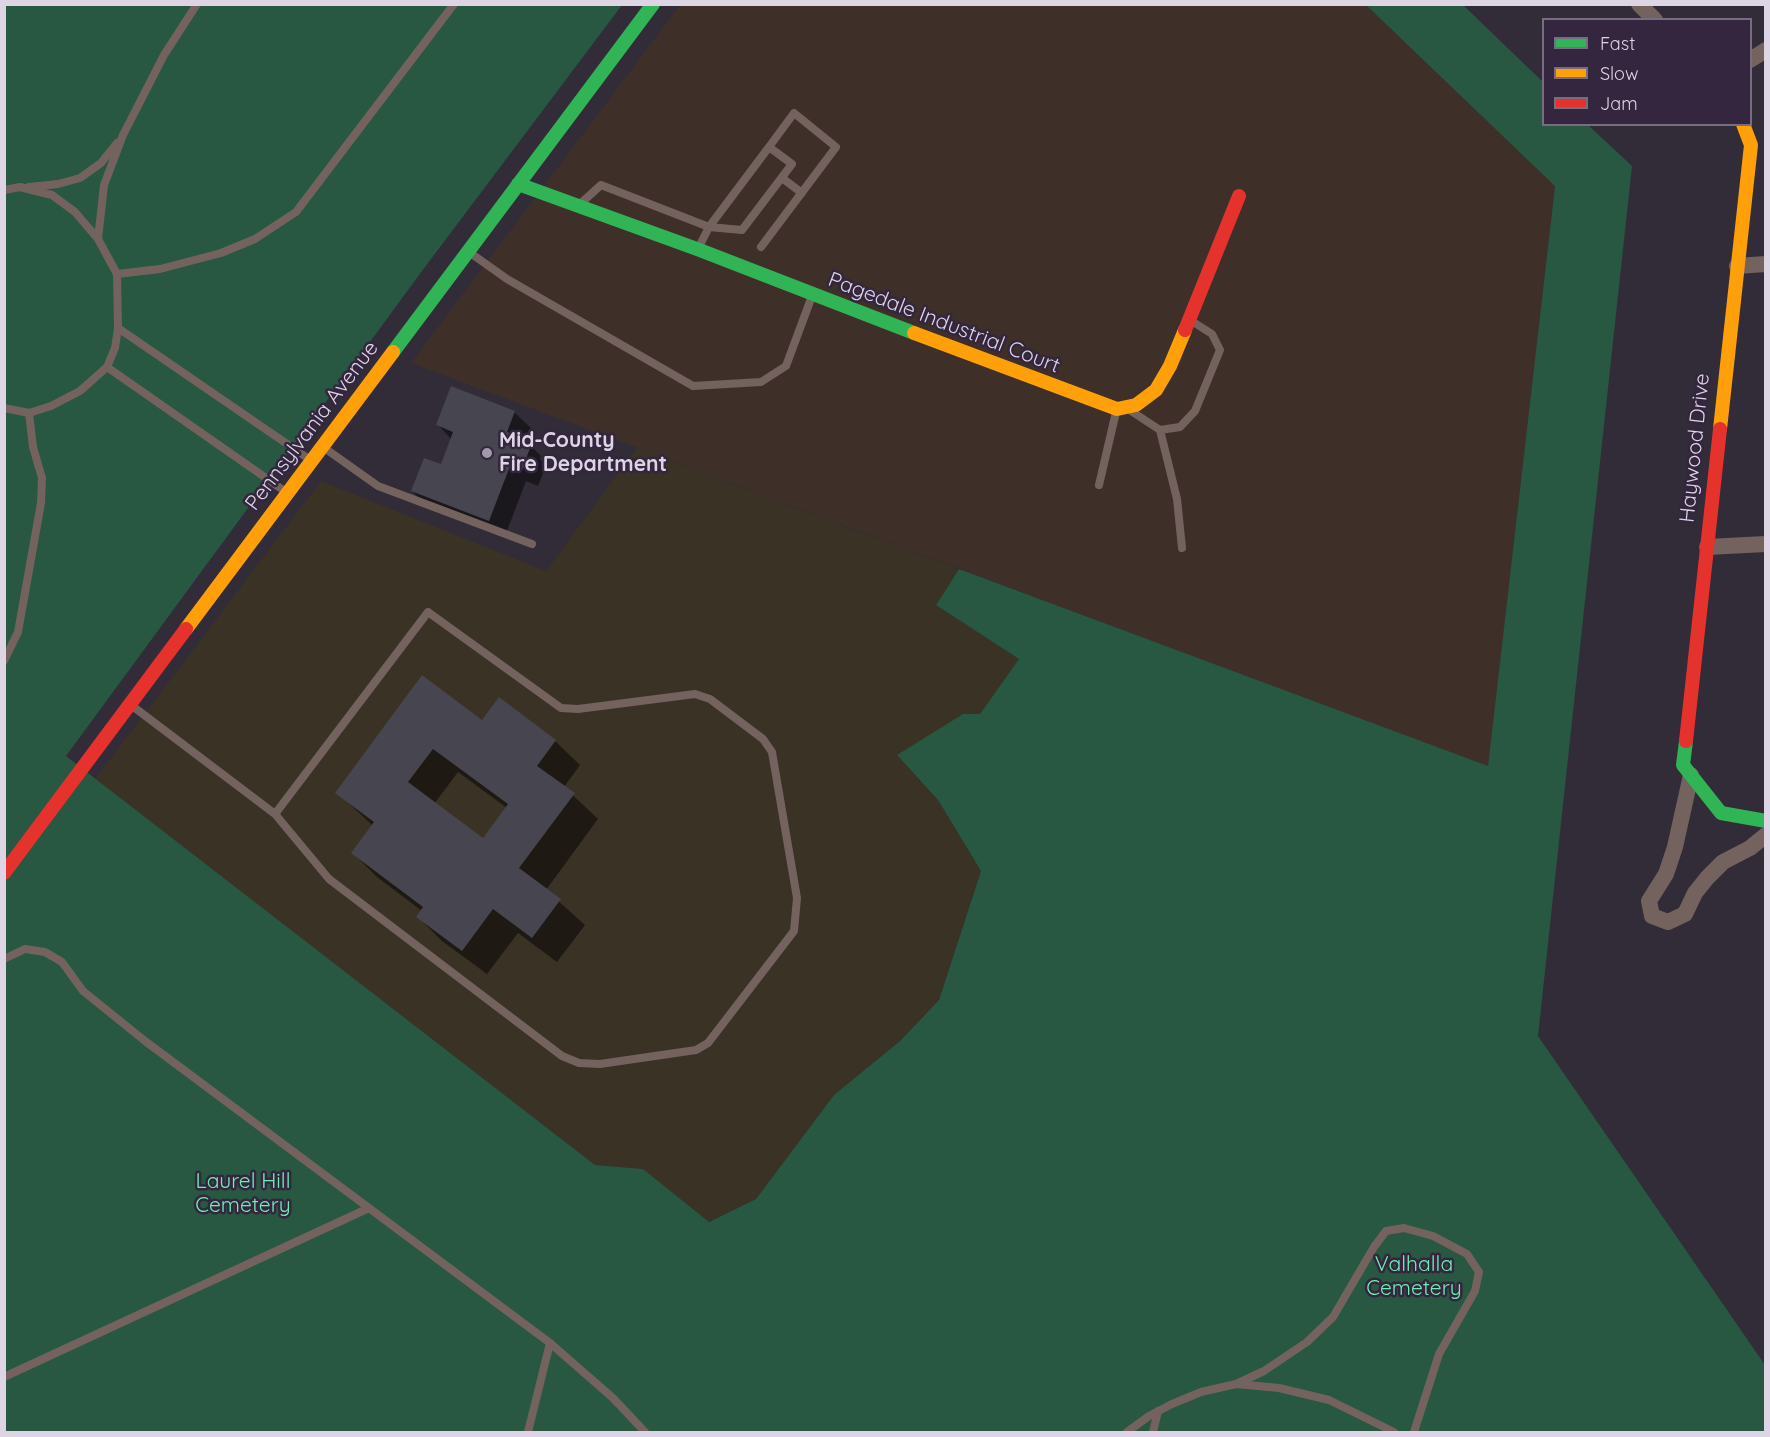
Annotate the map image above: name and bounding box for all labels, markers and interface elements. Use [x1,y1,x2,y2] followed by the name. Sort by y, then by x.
[1542,18,1752,126] legend
[1600,32,1635,55] text: Fast
[1600,62,1638,85] text: Slow
[1600,92,1638,115] text: Jam
[825,267,1063,379] street label: Pagedale Industrial Court
[240,336,384,516] street label: Pennsylvania Avenue
[1675,372,1715,524] street label: Haywood Drive
[499,428,667,478] place label: Mid-County Fire Department
[480,446,494,460] marker: Mid-County Fire Department
[195,1169,291,1219] park label: Laurel Hill Cemetery
[1366,1252,1462,1302] park label: Valhalla Cemetery

